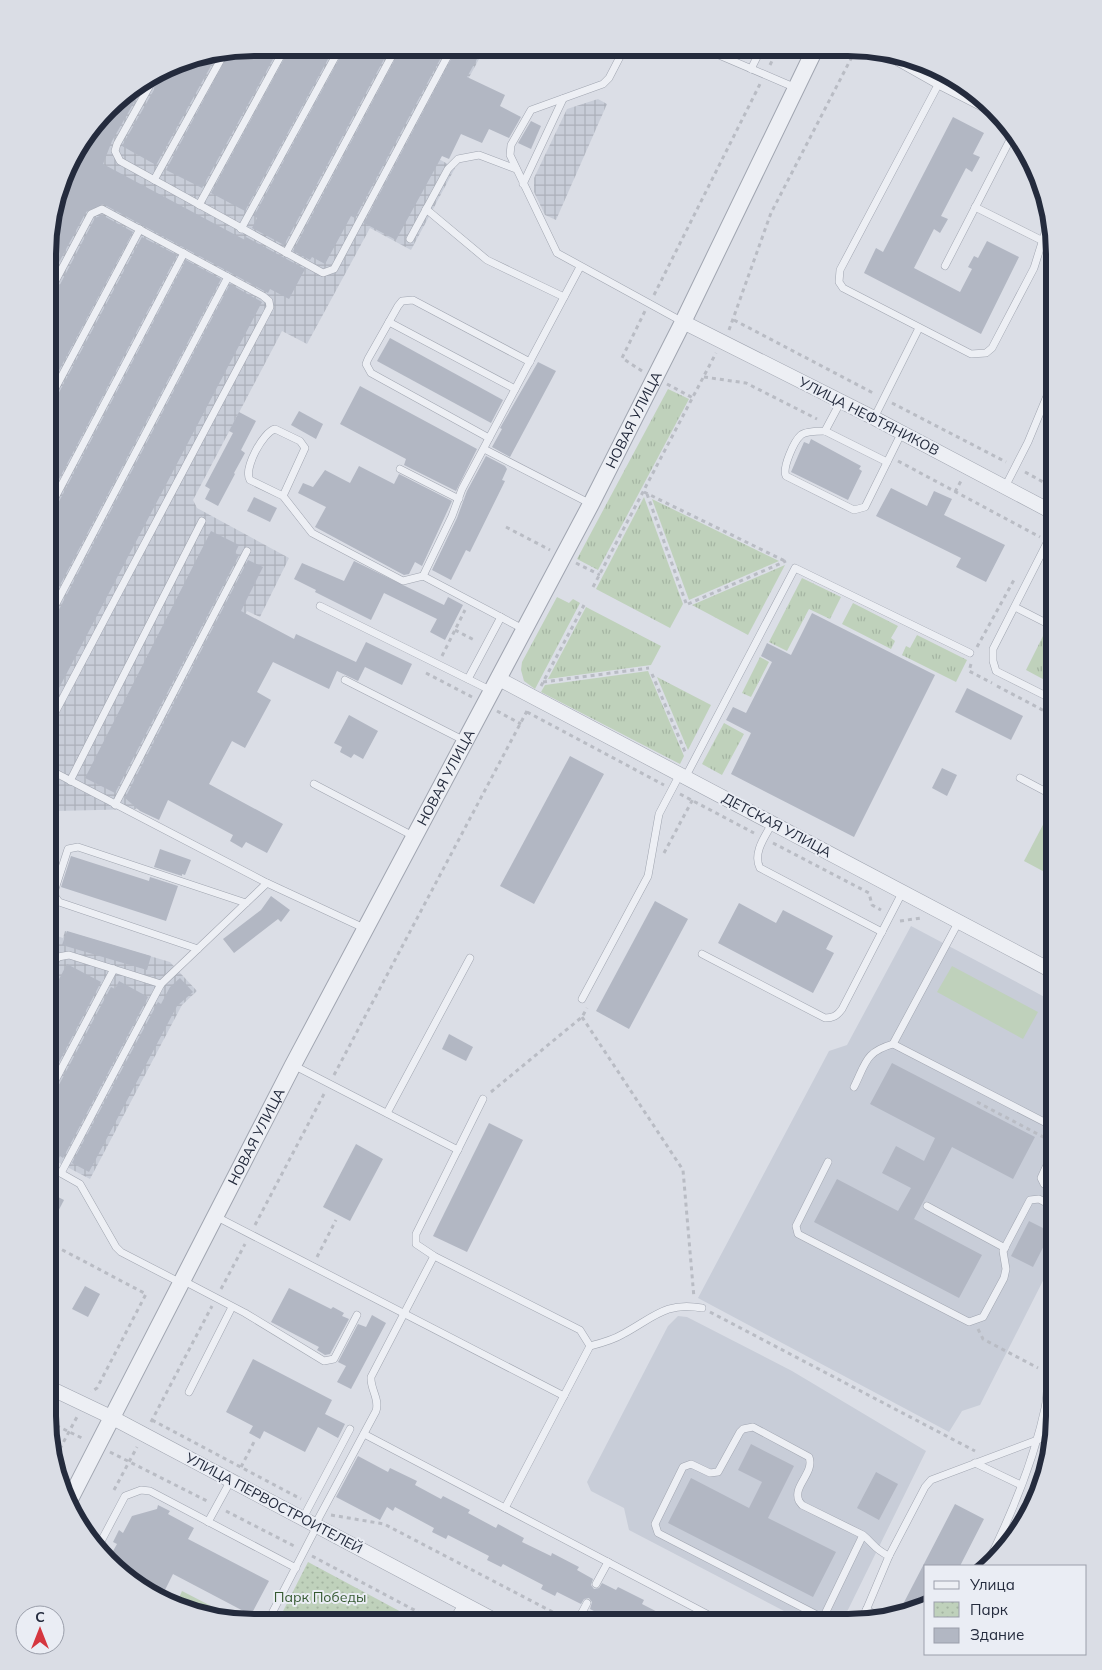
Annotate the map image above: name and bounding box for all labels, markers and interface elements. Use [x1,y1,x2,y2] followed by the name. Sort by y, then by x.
[602,368,666,471] street label: НОВАЯ УЛИЦА
[795,372,942,459] street label: УЛИЦА НЕФТЯНИКОВ
[413,726,479,829] street label: НОВАЯ УЛИЦА
[719,789,835,862] street label: ДЕТСКАЯ УЛИЦА
[224,1084,289,1188] street label: НОВАЯ УЛИЦА
[181,1448,366,1557] street label: УЛИЦА ПЕРВОСТРОИТЕЛЕЙ
[924,1565,1087,1655] legend
[969,1575,1015,1594] text: Улица
[274,1588,366,1606] park label: Парк Победы
[970,1600,1009,1619] text: Парк
[15,1605,65,1655] north arrow
[35,1608,45,1626] text: С
[970,1625,1024,1644] text: Здание

